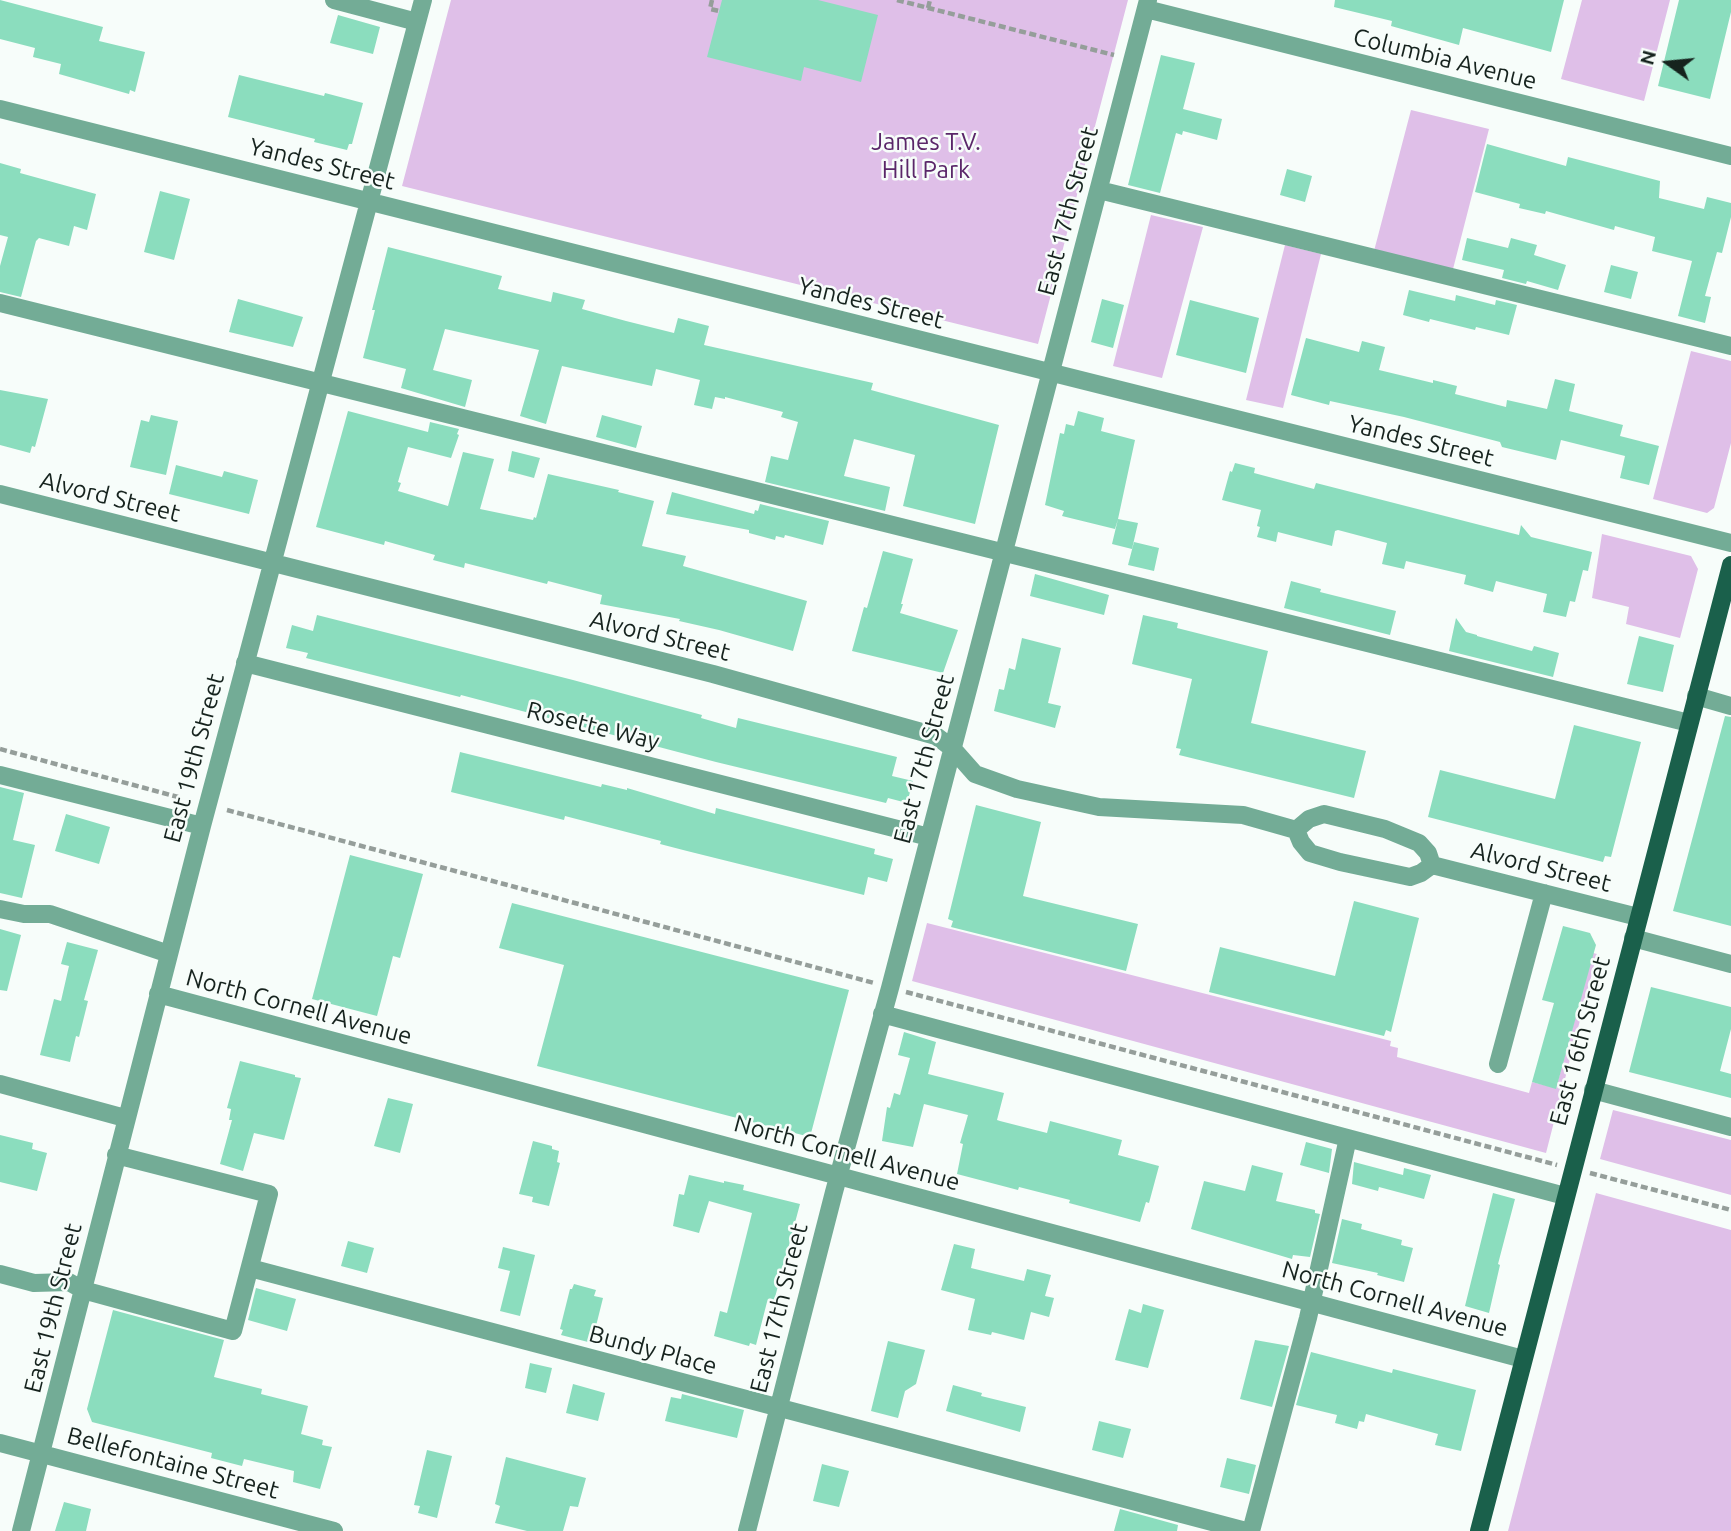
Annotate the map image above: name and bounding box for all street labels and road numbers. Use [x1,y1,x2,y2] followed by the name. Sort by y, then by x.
[1350,22,1540,96] street label: Columbia Avenue
[1032,123,1104,299] street label: East 17th Street
[246,132,398,196] street label: Yandes Street
[795,271,947,335] street label: Yandes Street
[1345,409,1497,473] street label: Yandes Street
[37,466,183,528] street label: Alvord Street
[587,605,733,667] street label: Alvord Street
[158,670,230,846] street label: East 19th Street
[888,671,960,847] street label: East 17th Street
[524,696,662,756] street label: Rosette Way
[1468,836,1614,898] street label: Alvord Street
[1544,953,1616,1129] street label: East 16th Street
[183,963,415,1051] street label: North Cornell Avenue
[731,1109,963,1197] street label: North Cornell Avenue
[18,1220,88,1396] street label: East 19th Street
[744,1220,814,1396] street label: East 17th Street
[1279,1255,1511,1343] street label: North Cornell Avenue
[586,1319,720,1381] street label: Bundy Place
[64,1421,282,1505] street label: Bellefontaine Street

